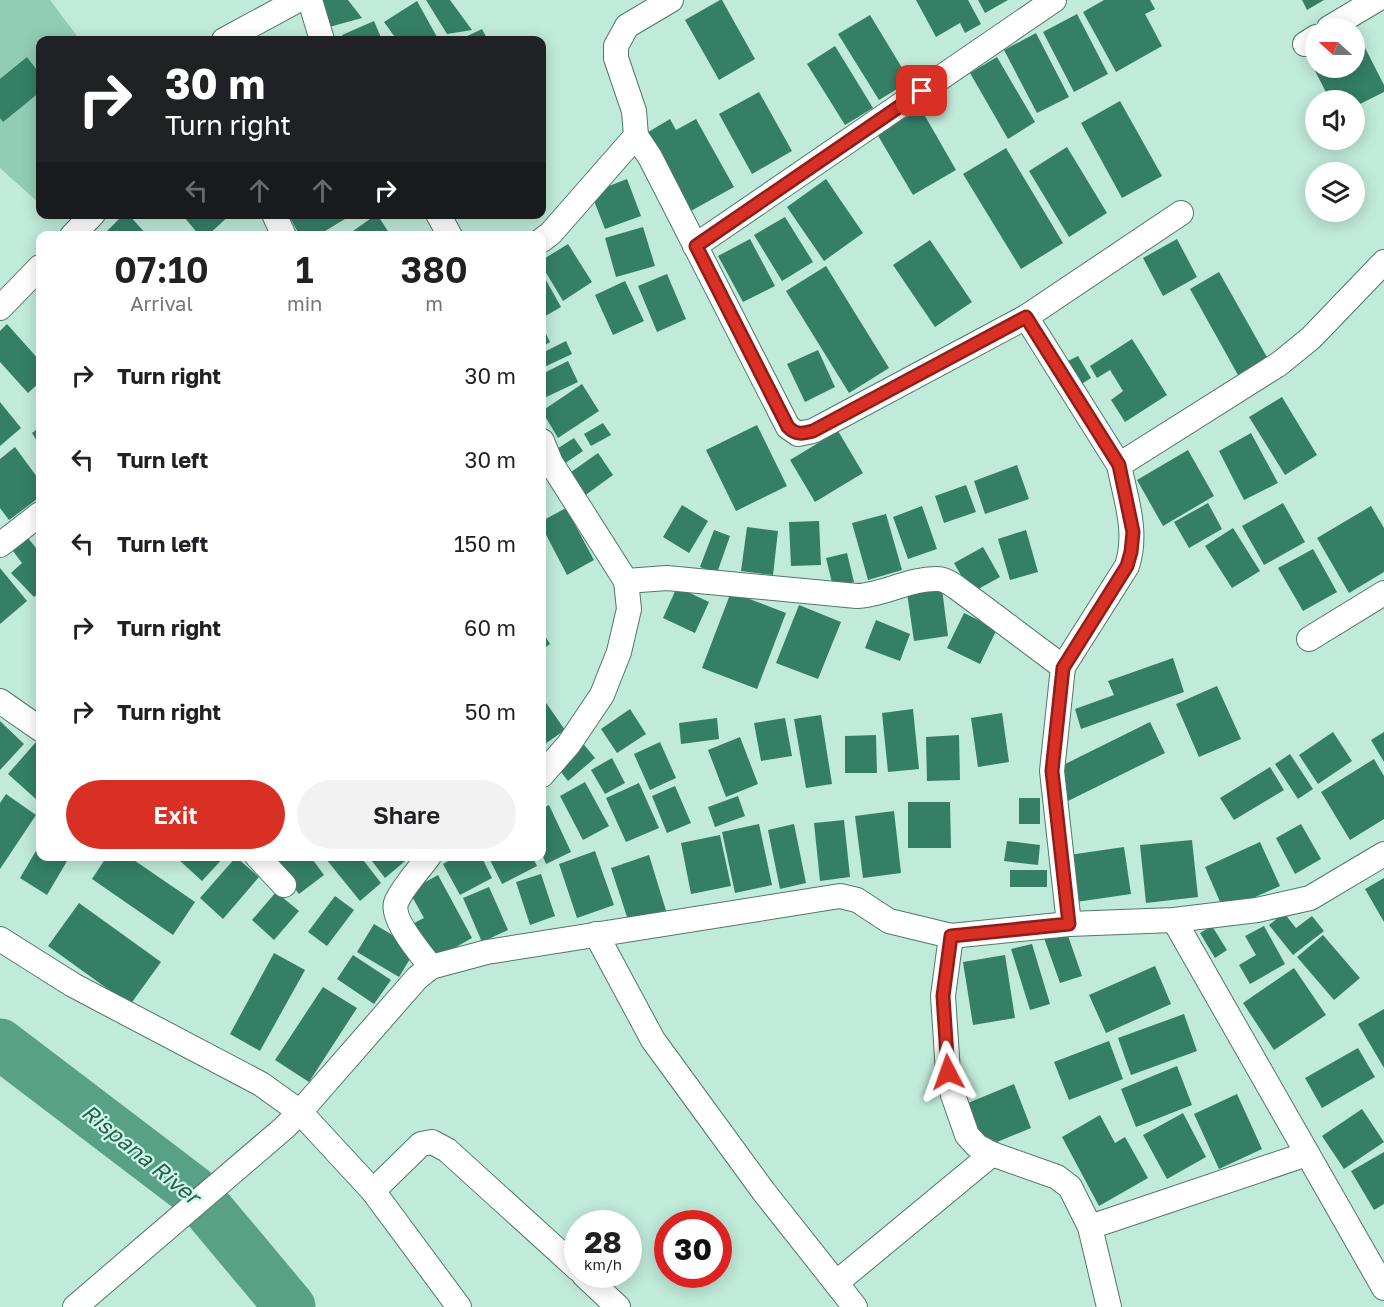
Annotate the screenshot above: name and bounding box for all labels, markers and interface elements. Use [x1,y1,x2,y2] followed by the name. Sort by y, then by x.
[1305,18,1365,78] north arrow
[1305,18,1365,222] map controls
[165,58,265,108] text: 30 m
[66,60,144,138] icon: right
[896,65,947,116] pin
[905,74,938,107] icon: arrive
[1305,90,1365,150] button: sound
[165,109,291,141] text: Turn right
[1305,162,1365,222] button: layers
[180,174,213,207] icon: left
[243,174,276,207] icon: ahead
[306,174,339,207] icon: ahead
[369,174,402,207] icon: right
[114,248,209,291] text: 07:10
[296,248,314,291] text: 1
[400,248,468,291] text: 380
[130,291,193,315] text: Arrival
[287,291,322,315] text: min
[425,291,443,315] text: m
[66,359,99,392] icon: right
[117,362,221,389] text: Turn right
[465,362,516,389] text: 30 m
[66,443,99,476] icon: left
[117,446,208,473] text: Turn left
[465,446,516,473] text: 30 m
[66,527,99,560] icon: left
[117,530,208,557] text: Turn left
[454,530,516,557] text: 150 m
[66,611,99,644] icon: right
[117,614,221,641] text: Turn right
[464,614,516,641] text: 60 m
[66,695,99,728] icon: right
[117,698,221,725] text: Turn right
[465,698,516,725] text: 50 m
[66,780,285,849] button: Exit
[297,780,516,849] button: Share
[916,1040,980,1104] position arrow
[77,1098,208,1212] water label: Rispana River
[654,1210,732,1288] speed limit sign: 30
[584,1224,622,1260] text: 28
[584,1255,622,1273] text: km/h

